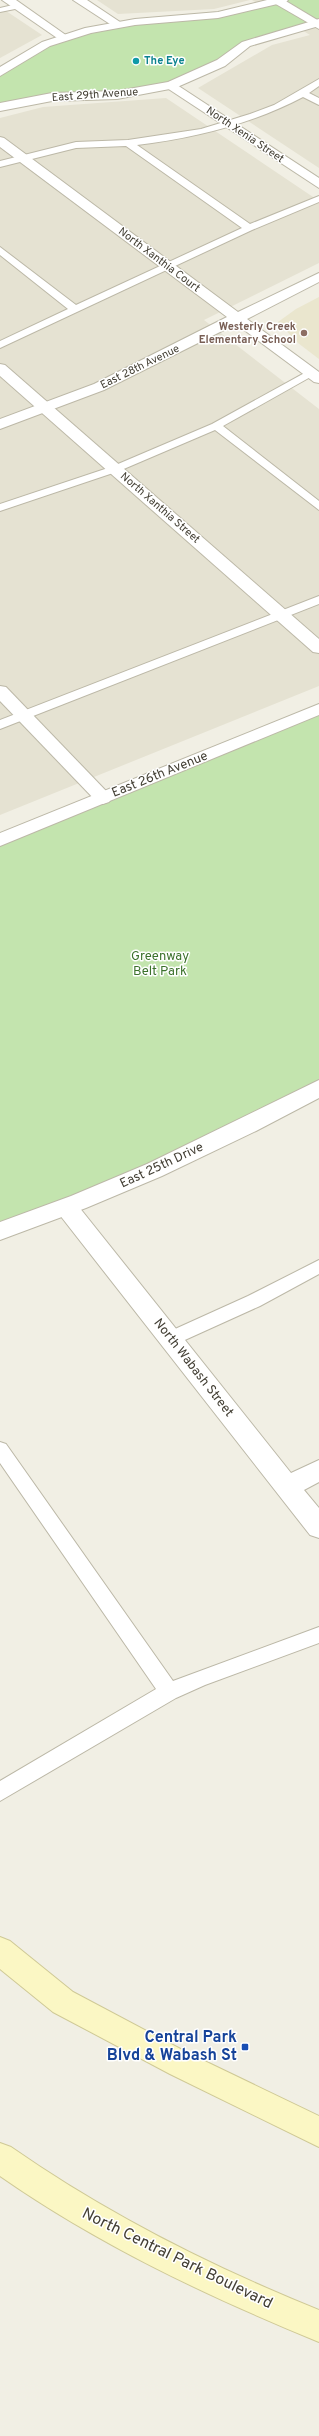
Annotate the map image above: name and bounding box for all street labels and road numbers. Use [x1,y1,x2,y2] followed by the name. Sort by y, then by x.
[51,85,139,105] street label: East 29th Avenue
[203,104,287,166] street label: North Xenia Street
[115,225,203,295] street label: North Xanthia Court
[98,342,182,392] street label: East 28th Avenue
[117,470,203,546] street label: North Xanthia Street
[110,748,210,802] street label: East 26th Avenue
[118,1140,206,1192] street label: East 25th Drive
[150,1316,236,1420] street label: North Wabash Street
[78,2204,276,2314] street label: North Central Park Boulevard

